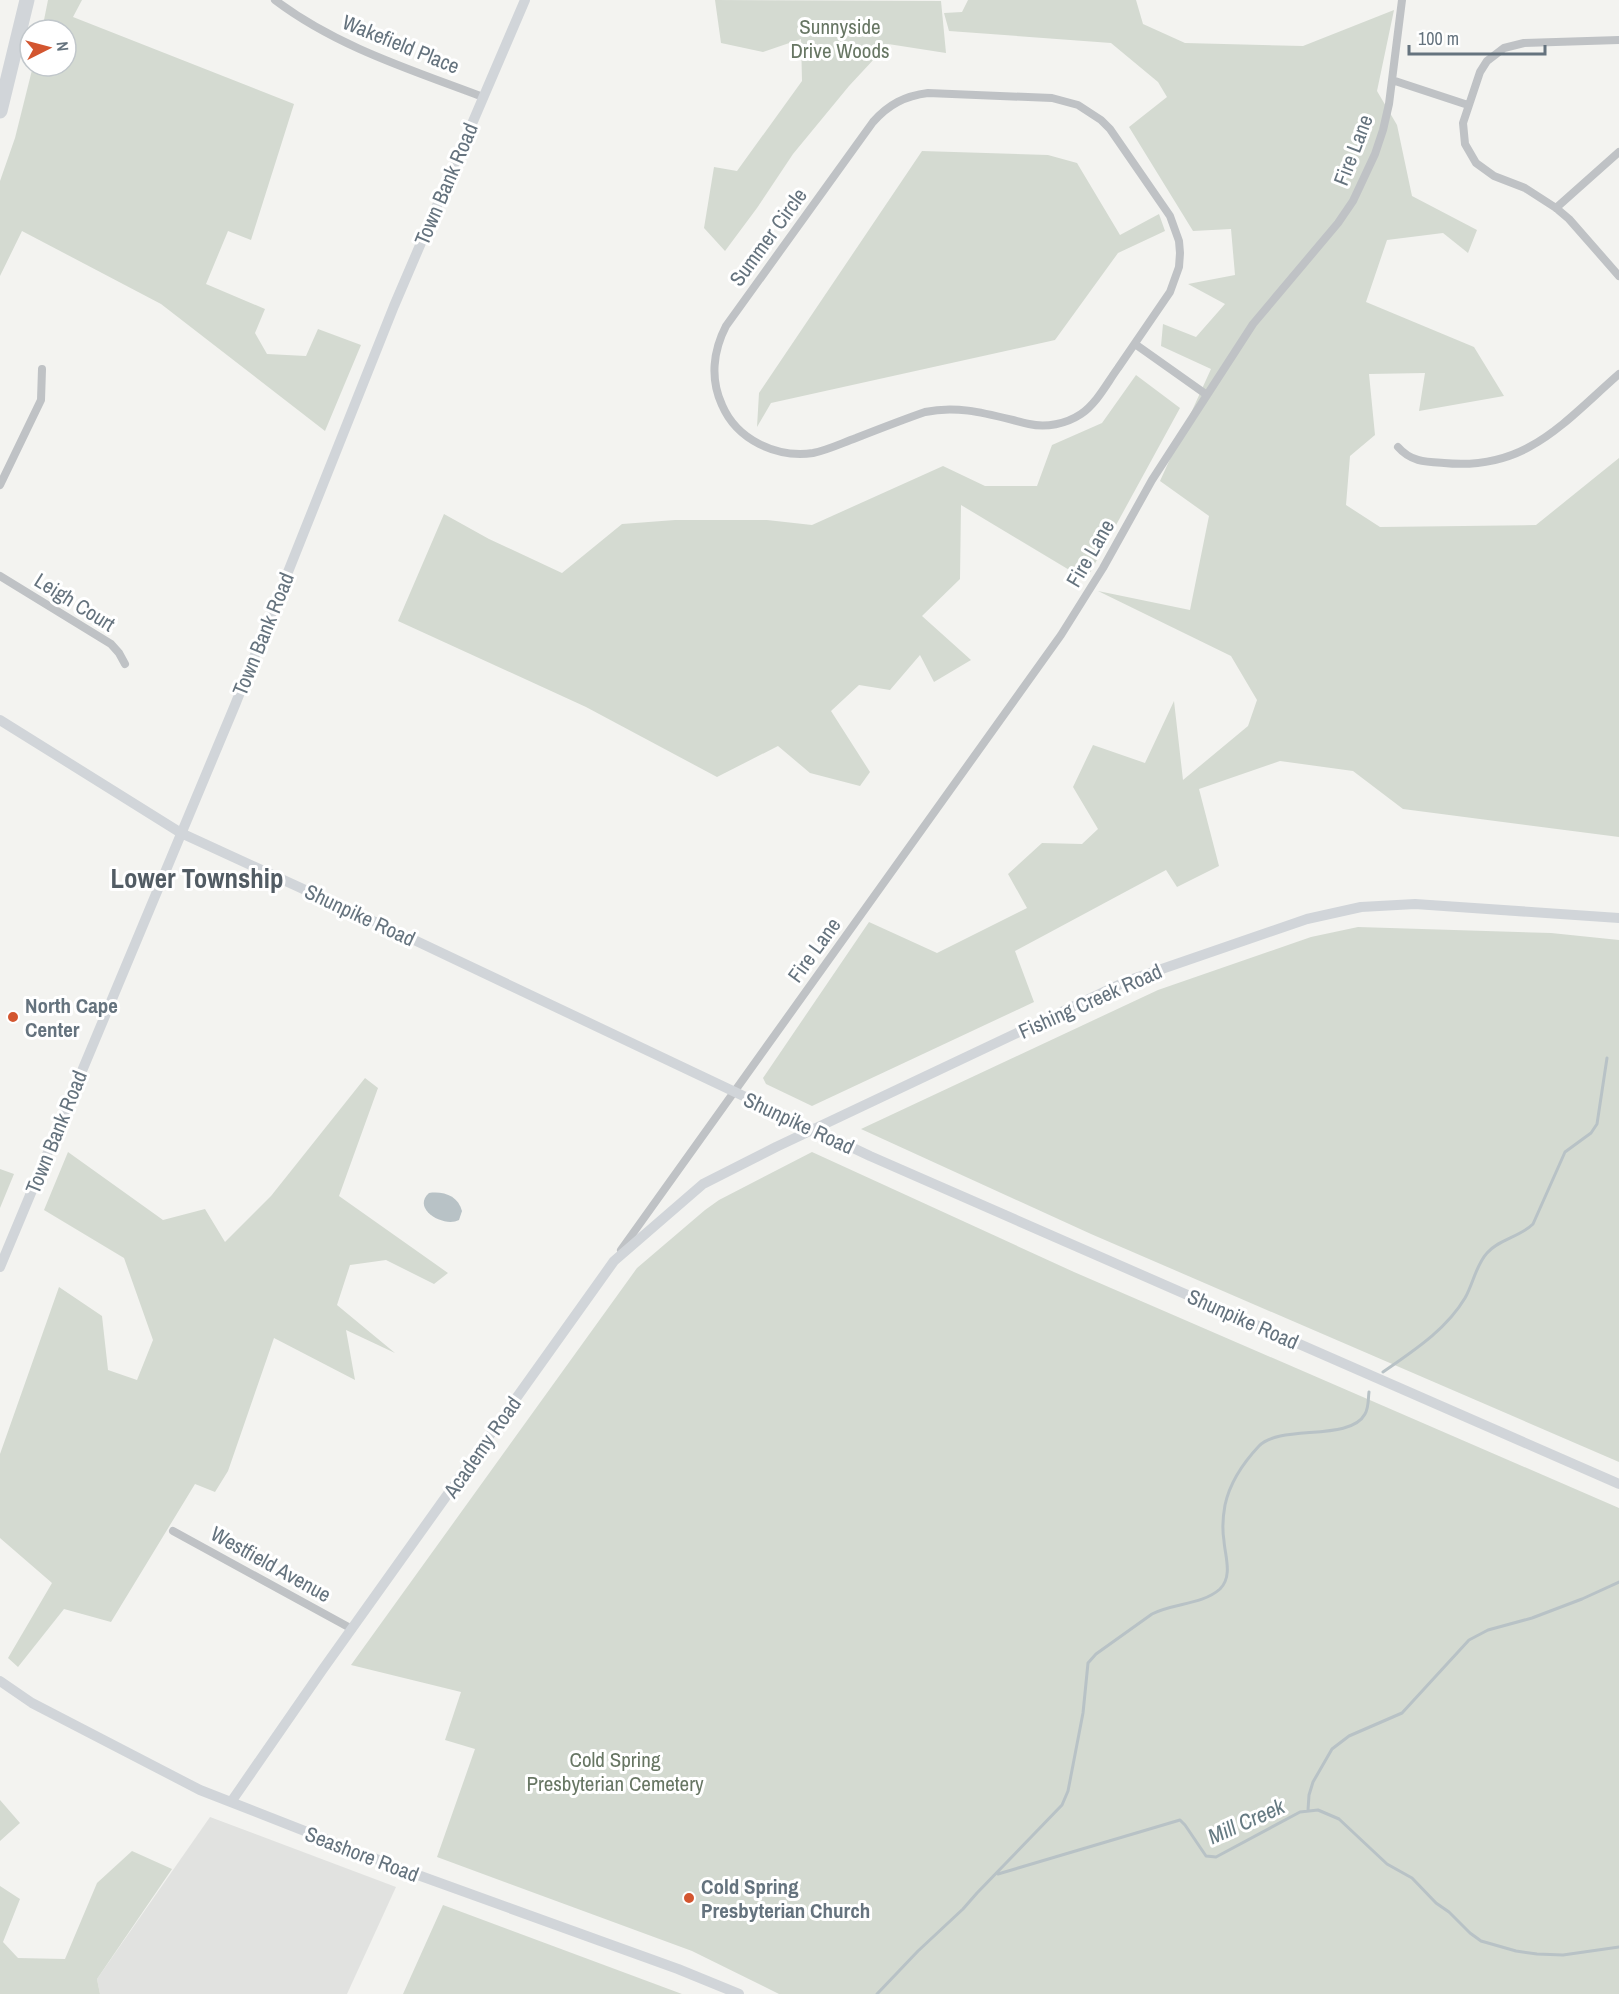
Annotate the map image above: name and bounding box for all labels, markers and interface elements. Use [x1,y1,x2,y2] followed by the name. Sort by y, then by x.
[338,7,464,81] street label: Wakefield Place
[790,12,890,65] park label: Sunnyside Drive Woods
[18,18,78,78] north arrow
[1409,18,1546,56] scale bar
[1418,26,1459,51] text: 100 m
[51,41,74,52] text: N
[1326,110,1380,190] street label: Fire Lane
[407,118,485,250] street label: Town Bank Road
[723,182,813,292] street label: Summer Circle
[1059,514,1121,592] street label: Fire Lane
[29,566,121,638] street label: Leigh Court
[225,568,301,700] street label: Town Bank Road
[110,860,284,896] district label: Lower Township
[300,877,420,953] street label: Shunpike Road
[781,912,847,988] street label: Fire Lane
[1014,956,1166,1046] street label: Fishing Creek Road
[25,991,118,1044] place label: North Cape Center
[6,1010,20,1024] marker: North Cape Center
[18,1066,94,1198] street label: Town Bank Road
[739,1085,859,1161] street label: Shunpike Road
[1183,1282,1303,1356] street label: Shunpike Road
[436,1390,528,1504] street label: Academy Road
[206,1519,336,1609] street label: Westfield Avenue
[526,1745,704,1798] park label: Cold Spring Presbyterian Cemetery
[1203,1790,1290,1851] water label: Mill Creek
[301,1819,423,1889] street label: Seashore Road
[701,1872,870,1925] place label: Cold Spring Presbyterian Church
[682,1891,696,1905] marker: Cold Spring Presbyterian Church

